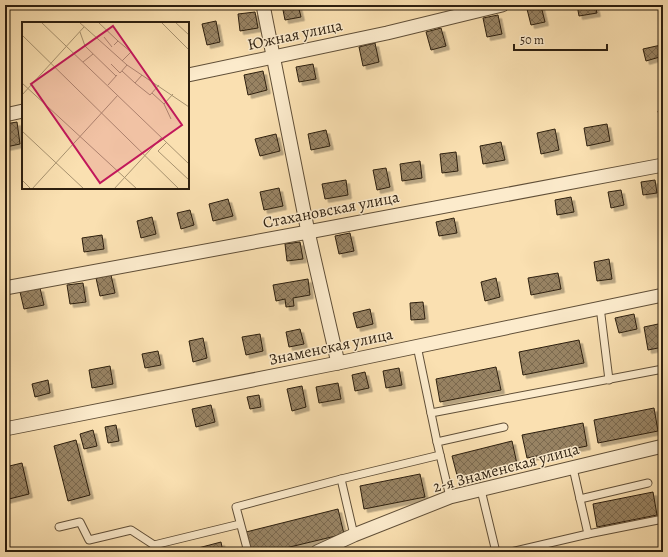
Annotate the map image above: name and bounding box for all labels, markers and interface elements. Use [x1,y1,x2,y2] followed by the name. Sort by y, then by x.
[246,14,345,56] street label: Южная улица
[22,22,189,189] inset map
[514,26,607,52] scale bar
[520,32,544,48] text: 50 m
[261,186,402,234] street label: Стахановская улица
[267,323,396,371] street label: Знаменская улица
[430,438,582,498] street label: 2-я Знаменская улица

